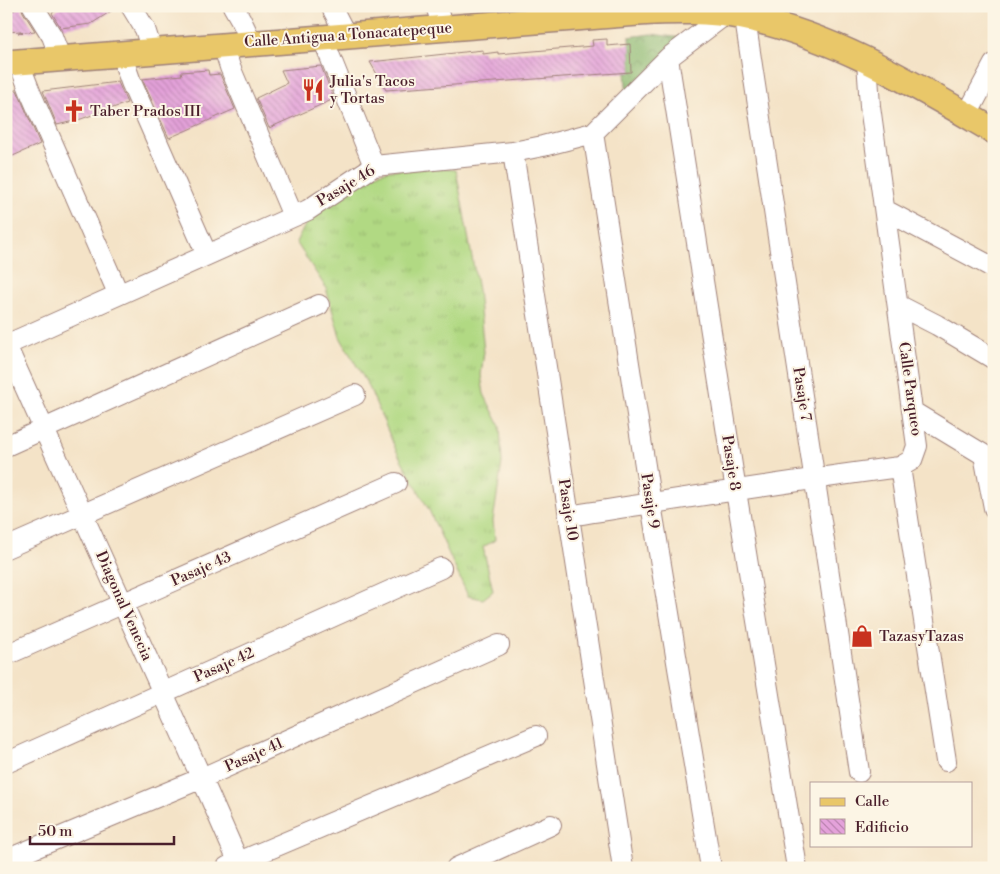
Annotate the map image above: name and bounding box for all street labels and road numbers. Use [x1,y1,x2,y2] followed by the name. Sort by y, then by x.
[243,18,453,52] street label: Calle Antigua a Tonacatepeque
[313,161,379,211] street label: Pasaje 46
[894,341,926,437] street label: Calle Parqueo
[788,366,816,423] street label: Pasaje 7
[717,434,745,492] street label: Pasaje 8
[636,472,664,530] street label: Pasaje 9
[554,478,582,542] street label: Pasaje 10
[168,547,234,591] street label: Pasaje 43
[91,548,157,664] street label: Diagonal Venecia
[191,643,257,687] street label: Pasaje 42
[222,733,287,776] street label: Pasaje 41

